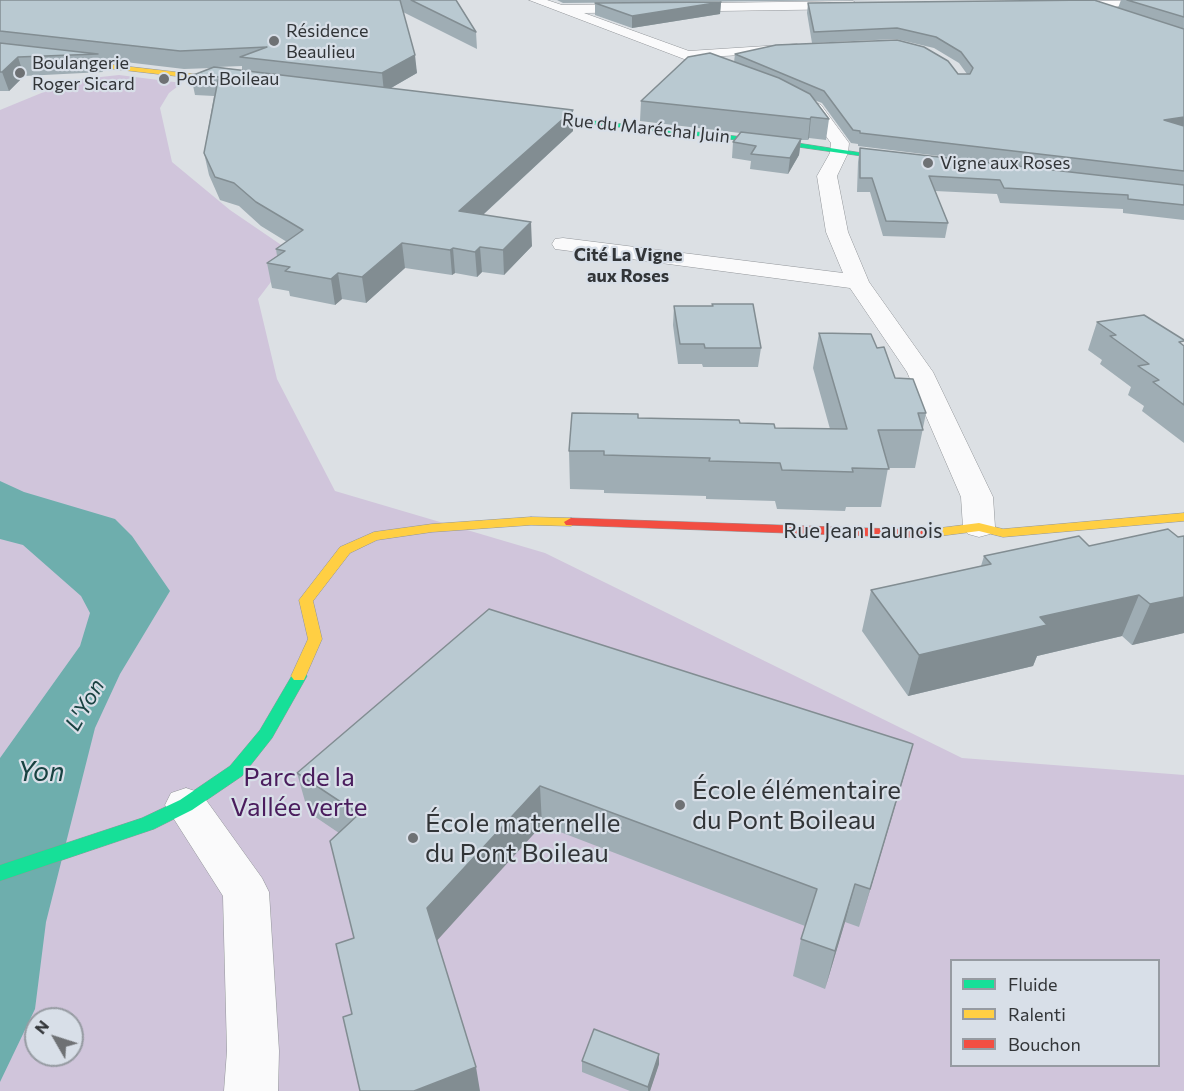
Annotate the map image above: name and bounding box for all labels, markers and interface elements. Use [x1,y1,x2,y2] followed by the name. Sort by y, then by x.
[286,20,368,63] place label: Résidence Beaulieu
[267,34,281,48] marker: Résidence Beaulieu
[32,52,135,94] place label: Boulangerie Roger Sicard
[13,66,27,80] marker: Boulangerie Roger Sicard
[176,68,279,90] place label: Pont Boileau
[157,72,171,86] marker: Pont Boileau
[561,108,731,148] street label: Rue du Maréchal Juin
[940,152,1070,174] place label: Vigne aux Roses
[921,156,935,170] marker: Vigne aux Roses
[574,244,682,286] district label: Cité La Vigne aux Roses
[783,518,943,544] street label: Rue Jean Launois
[60,674,110,736] water label: L'Yon
[18,756,64,788] water label: Yon
[231,761,367,822] park label: Parc de la Vallée verte
[692,774,901,836] place label: École élémentaire du Pont Boileau
[673,798,687,812] marker: École élémentaire du Pont Boileau
[425,807,621,868] place label: École maternelle du Pont Boileau
[406,831,420,845] marker: École maternelle du Pont Boileau
[950,959,1160,1067] legend
[1008,973,1057,995] text: Fluide
[1008,1003,1066,1025] text: Ralenti
[24,1007,84,1067] north arrow
[30,1016,52,1037] text: N
[1008,1033,1081,1055] text: Bouchon

